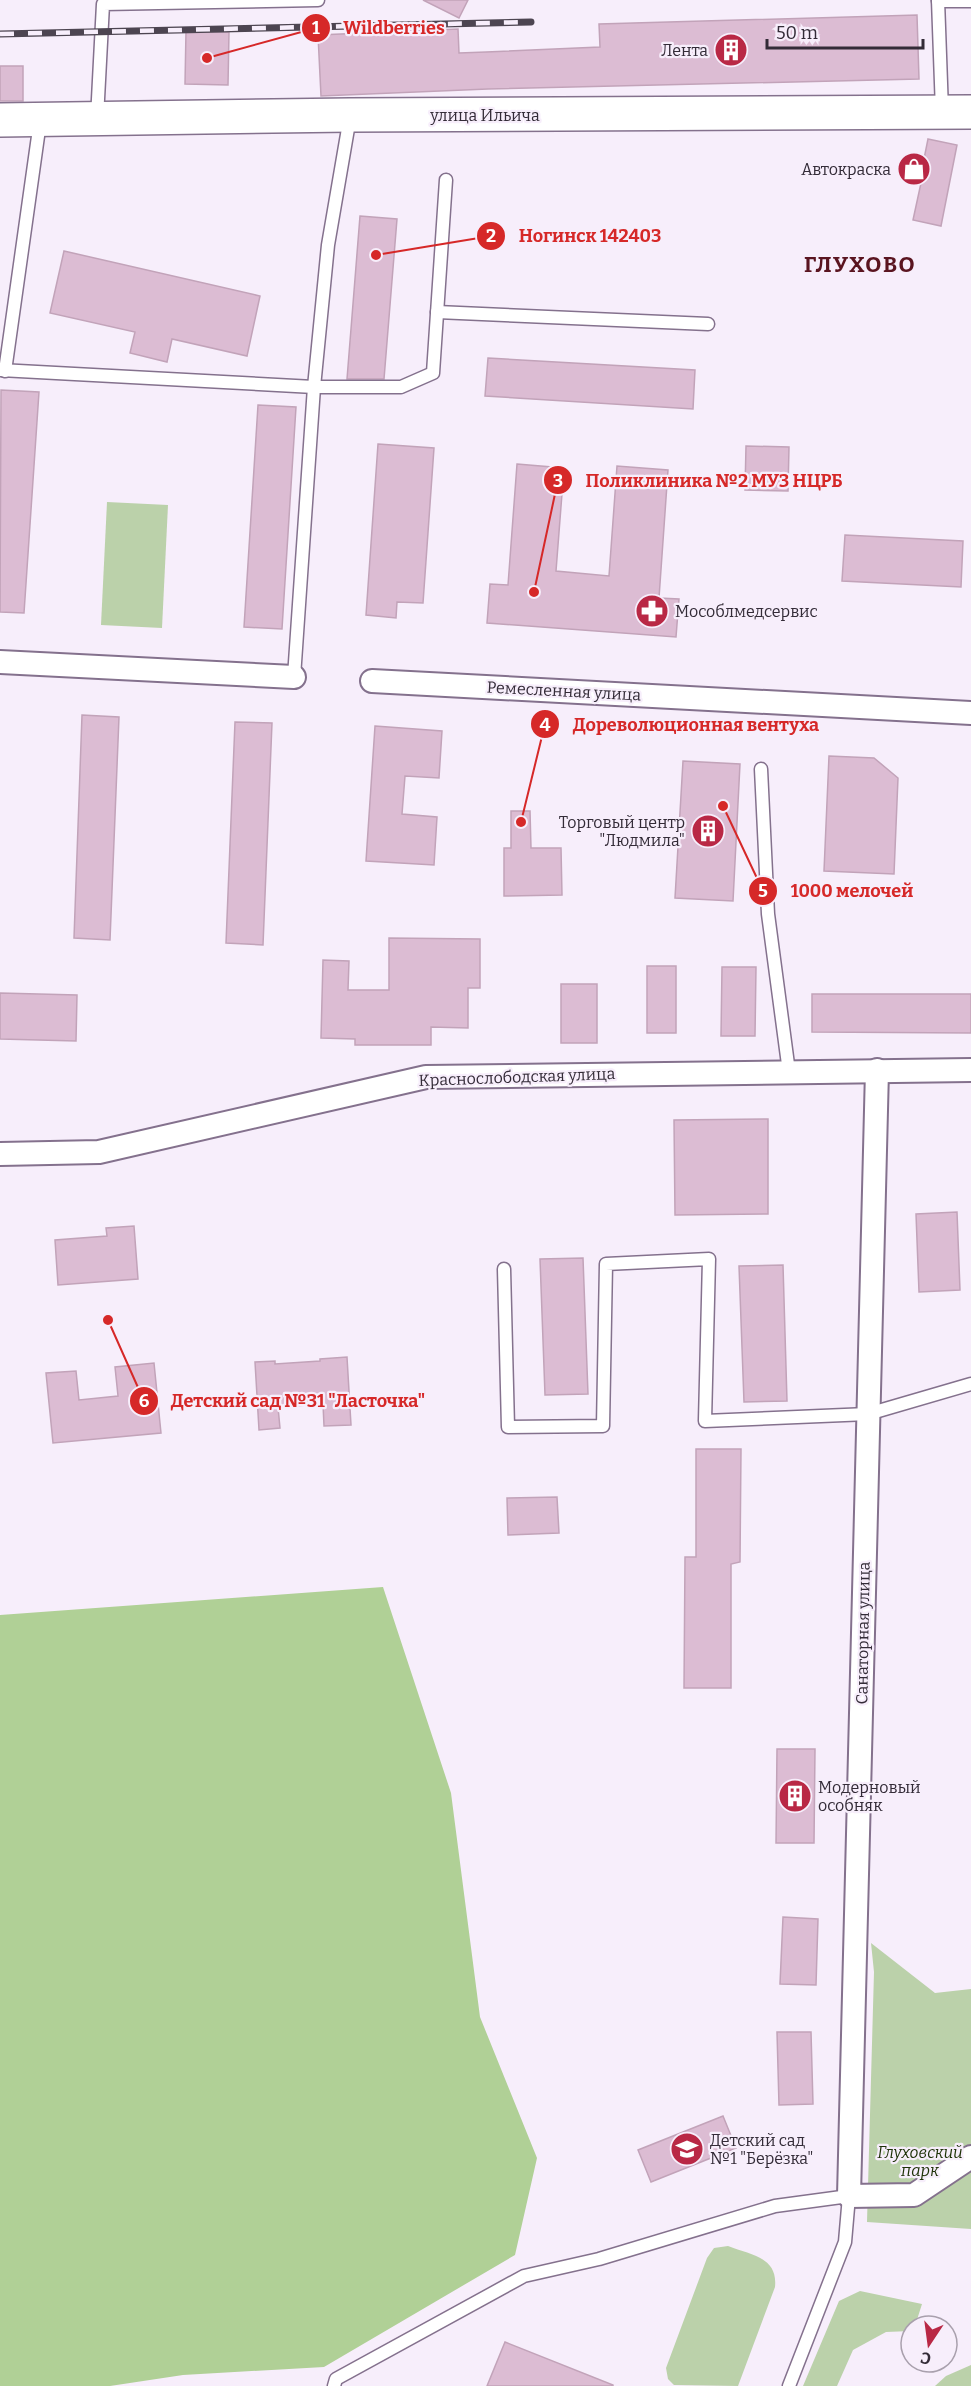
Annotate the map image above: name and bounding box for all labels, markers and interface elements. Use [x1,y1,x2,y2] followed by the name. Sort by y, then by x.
[301,10,456,46] callout: Wildberries
[767,12,923,50] scale bar
[312,17,320,39] text: 1
[343,17,445,39] text: Wildberries
[776,22,818,44] text: 50 m
[713,32,749,68] building icon: Лента
[661,41,708,60] place label: Лента
[429,106,540,125] street label: улица Ильича
[896,151,932,187] shop icon: Автокраска
[801,160,891,179] place label: Автокраска
[476,218,673,254] callout: Ногинск 142403
[486,225,496,247] text: 2
[519,225,661,247] text: Ногинск 142403
[804,251,916,278] district label: ГЛУХОВО
[543,462,854,498] callout: Поликлиника №2 МУЗ НЦРБ
[553,470,563,492] text: 3
[585,470,843,492] text: Поликлиника №2 МУЗ НЦРБ
[634,593,670,629] pharmacy icon: Мособлмедсервис
[675,602,818,621] place label: Мособлмедсервис
[486,677,642,705] street label: Ремесленная улица
[530,706,831,742] callout: Дореволюционная вентуха
[540,714,551,736] text: 4
[573,714,819,736] text: Дореволюционная вентуха
[559,813,685,850] place label: Торговый центр "Людмила"
[690,813,726,849] building icon: Торговый центр "Людмила"
[748,873,925,909] callout: 1000 мелочей
[758,880,768,902] text: 5
[791,880,913,902] text: 1000 мелочей
[418,1064,616,1090] street label: Краснослободская улица
[129,1383,438,1419] callout: Детский сад №31 "Ласточка"
[139,1390,150,1412] text: 6
[171,1390,425,1412] text: Детский сад №31 "Ласточка"
[852,1561,874,1704] street label: Санаторная улица
[777,1778,813,1814] building icon: Модерновый особняк
[818,1778,921,1815] place label: Модерновый особняк
[669,2131,705,2167] school or university icon: Детский сад №1 "Берёзка"
[710,2131,813,2168] place label: Детский сад №1 "Берёзка"
[877,2143,963,2180] park label: Глуховский парк
[899,2314,959,2374] north arrow
[919,2348,933,2369] text: С

